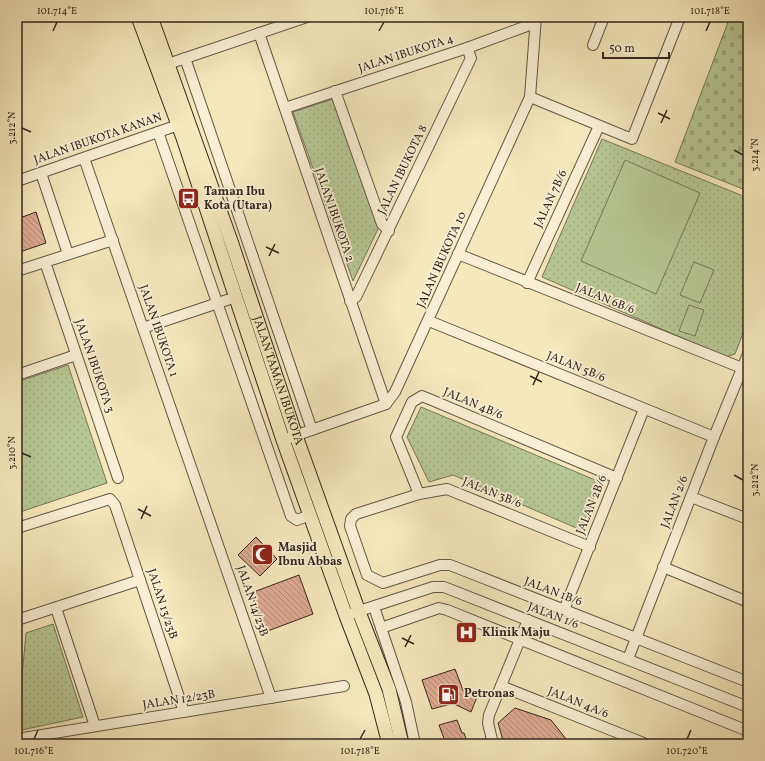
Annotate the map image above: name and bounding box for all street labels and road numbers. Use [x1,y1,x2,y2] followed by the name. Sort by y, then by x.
[356,31,456,77] street label: JALAN IBUKOTA 4
[32,109,164,169] street label: JALAN IBUKOTA KANAN
[374,122,432,218] street label: JALAN IBUKOTA 8
[310,166,358,264] street label: JALAN IBUKOTA 2
[531,167,571,231] street label: JALAN 7B/6
[414,209,470,311] street label: JALAN IBUKOTA 10
[573,280,637,318] street label: JALAN 6B/6
[135,283,181,379] street label: JALAN IBUKOTA 1
[249,314,307,448] street label: JALAN TAMAN IBUKOTA
[70,317,118,415] street label: JALAN IBUKOTA 3
[544,348,608,386] street label: JALAN 5B/6
[441,384,505,424] street label: JALAN 4B/6
[573,473,611,537] street label: JALAN 2B/6
[658,473,692,531] street label: JALAN 2/6
[460,474,524,512] street label: JALAN 3B/6
[232,563,272,639] street label: JALAN 14/23B
[143,567,181,641] street label: JALAN 13/23B
[522,574,584,610] street label: JALAN 1B/6
[525,599,581,633] street label: JALAN 1/6
[545,683,611,723] street label: JALAN 4A/6
[141,686,217,714] street label: JALAN 12/23B

